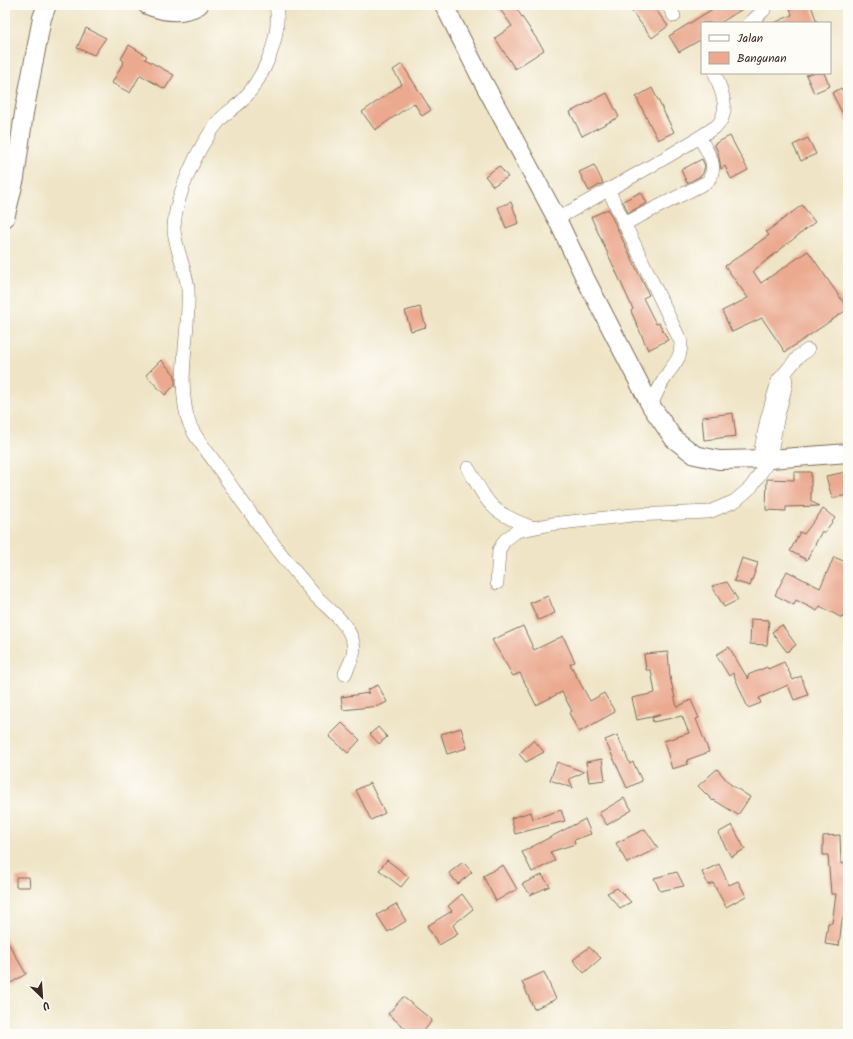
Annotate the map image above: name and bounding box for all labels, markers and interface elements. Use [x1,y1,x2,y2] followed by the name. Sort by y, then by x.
[701,22,831,74] legend
[737,29,763,48] text: Jalan
[737,49,787,68] text: Bangunan
[22,977,62,1017] north arrow
[39,996,53,1015] text: U

